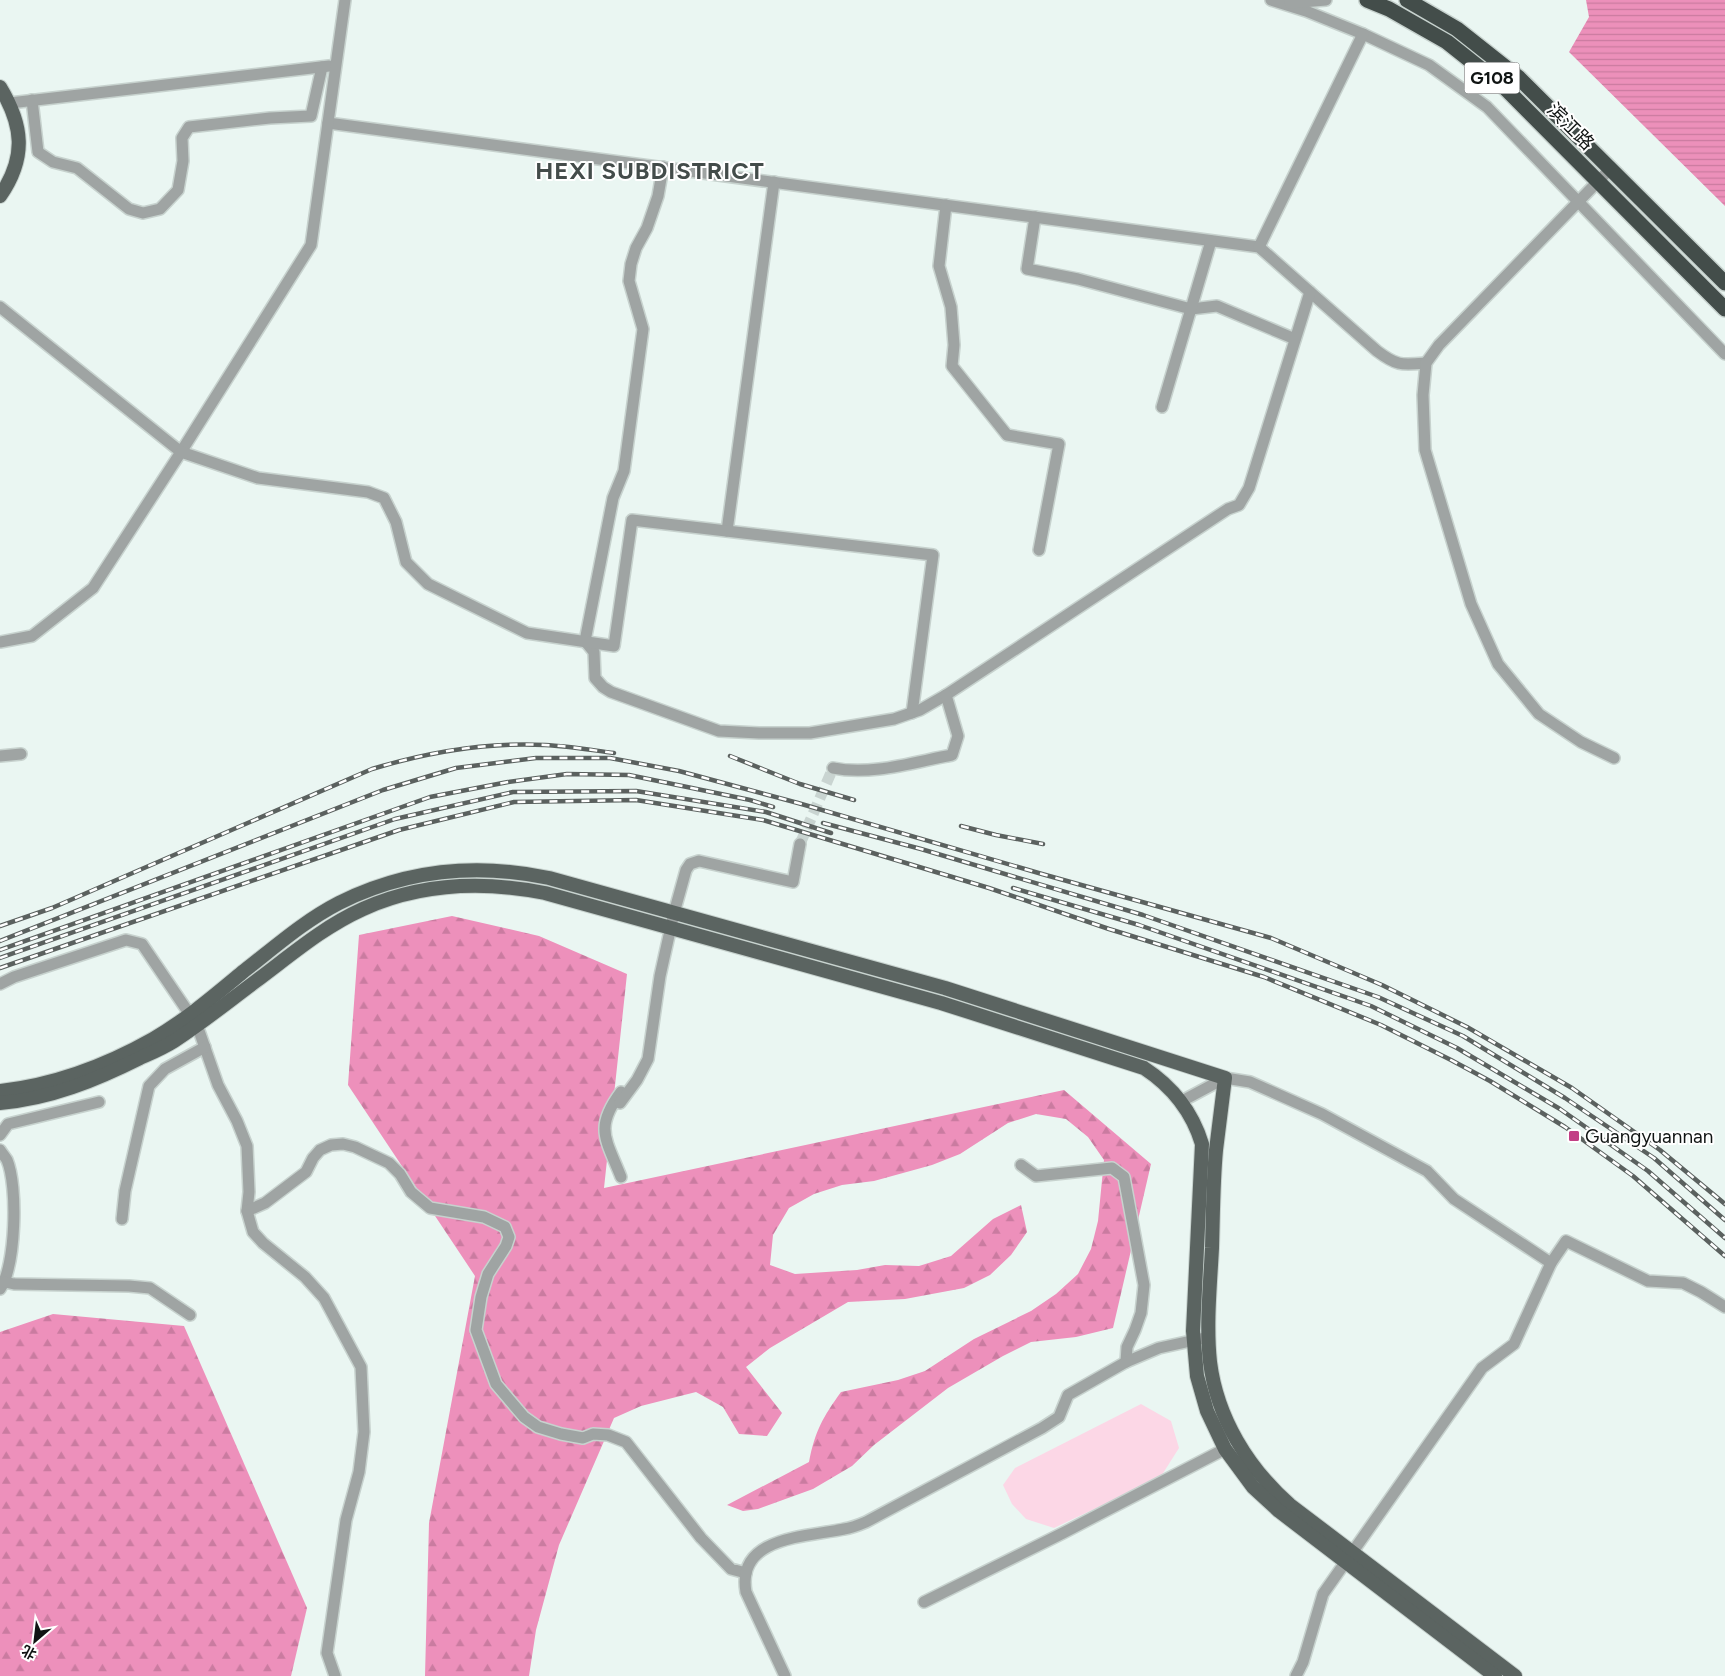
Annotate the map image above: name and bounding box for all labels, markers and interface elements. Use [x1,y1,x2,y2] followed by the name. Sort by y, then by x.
[1464,62,1520,94] road number: G108
[1542,98,1599,155] street label: 滨江路
[535,156,765,185] district label: HEXI SUBDISTRICT
[1585,1125,1713,1148] place label: Guangyuannan
[1567,1129,1581,1143] marker: Guangyuannan
[10,1616,60,1666] north arrow
[19,1641,39,1663] text: 北

